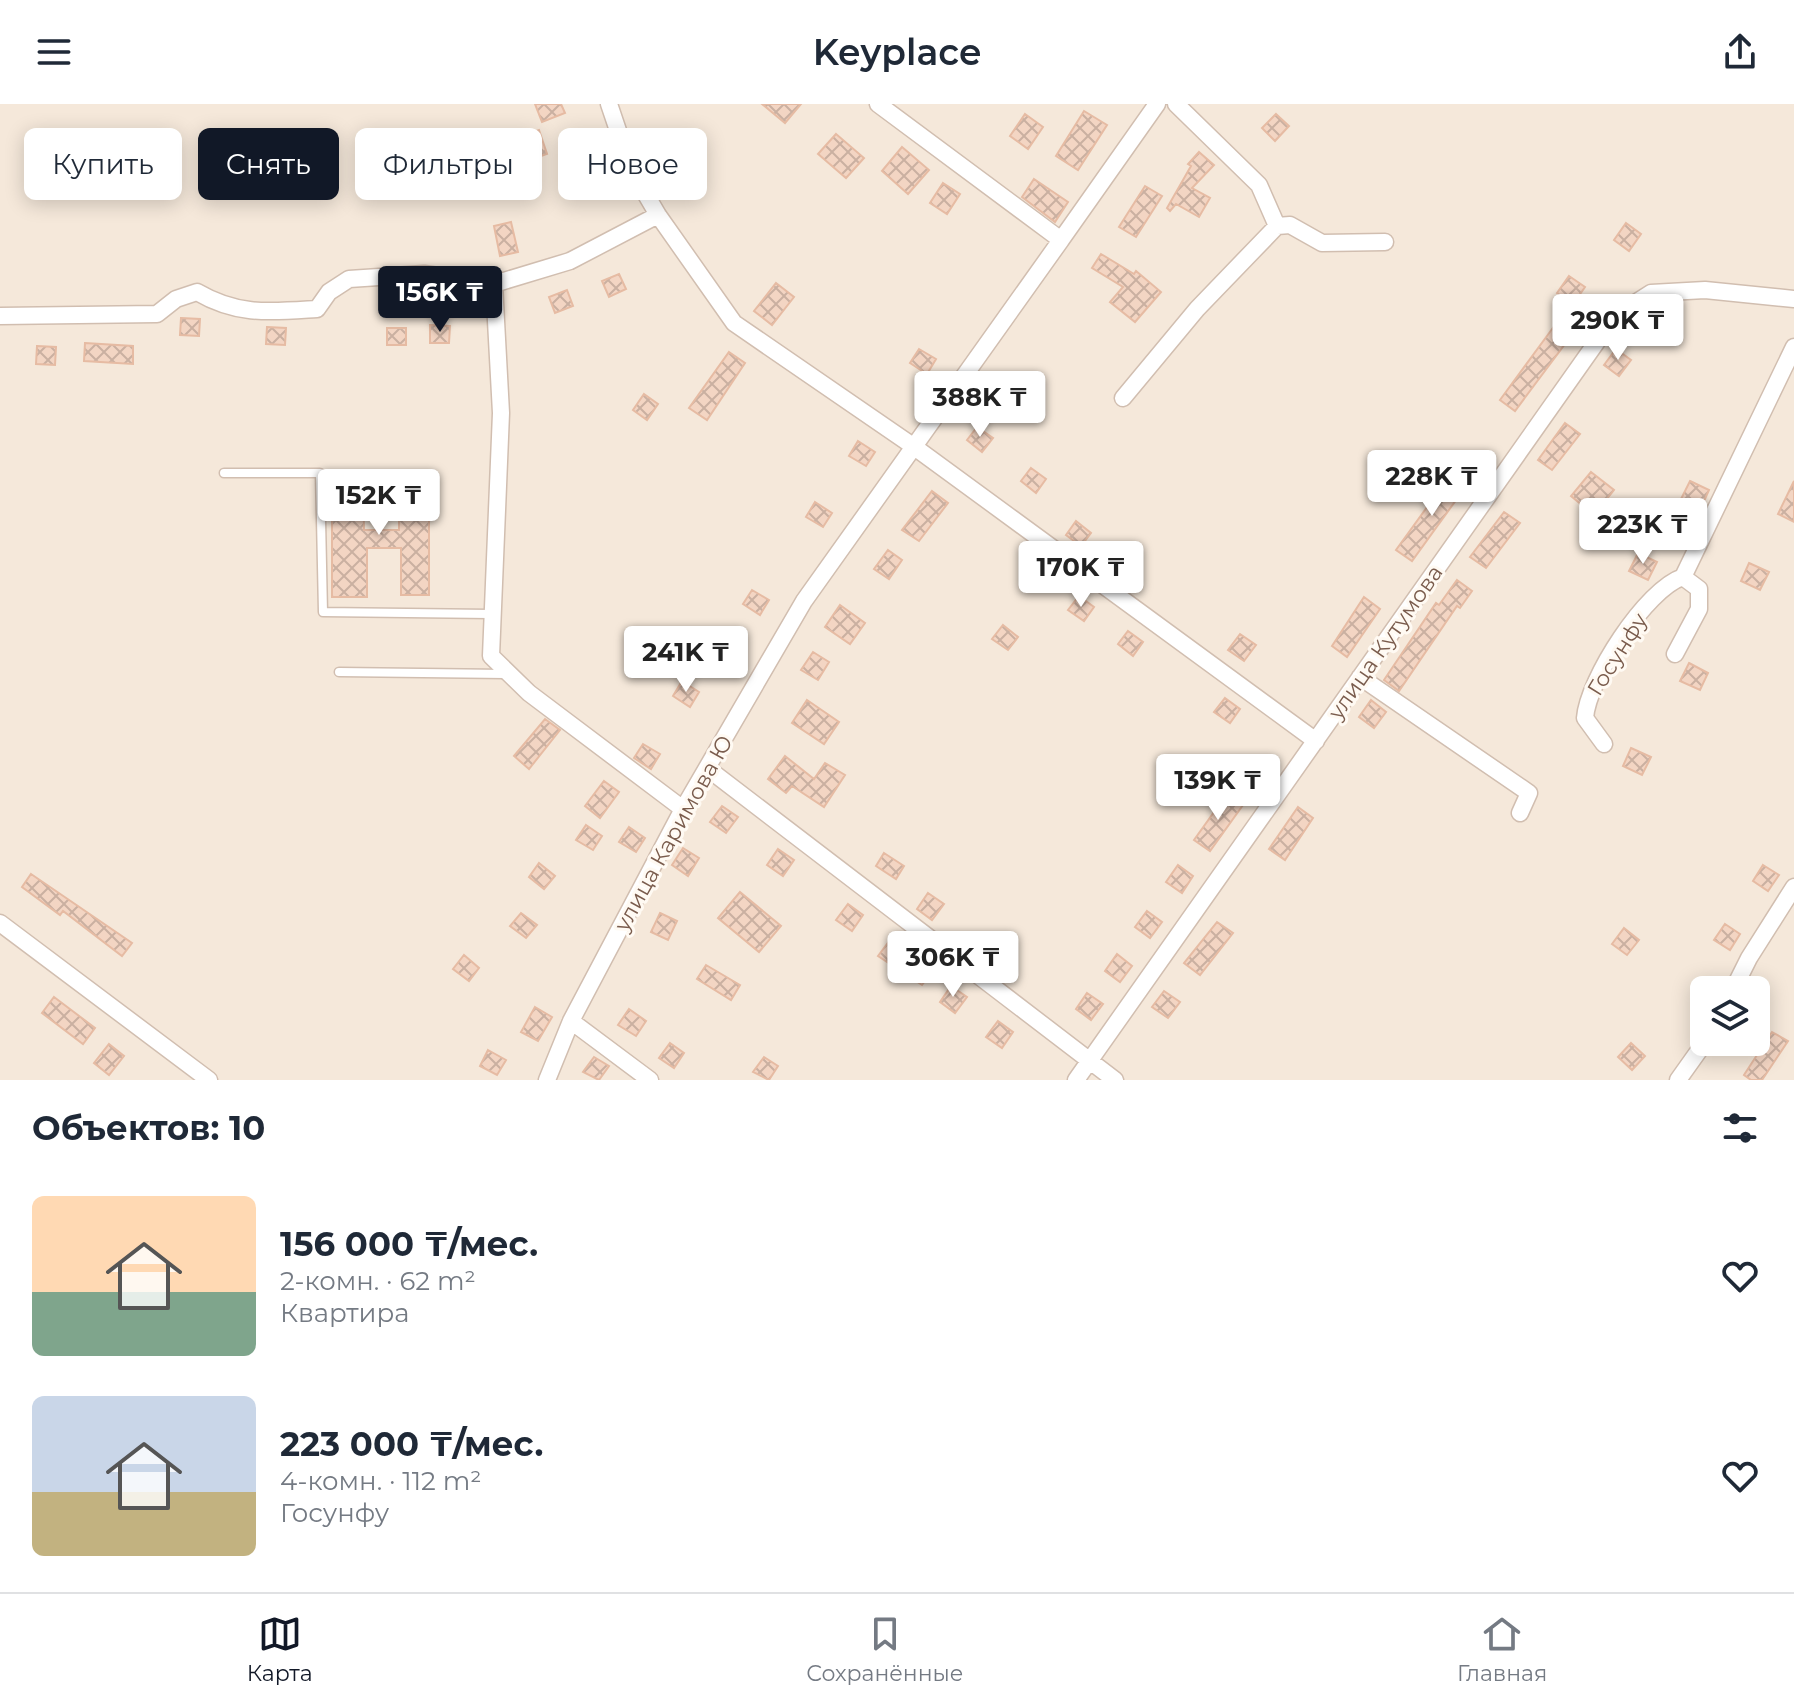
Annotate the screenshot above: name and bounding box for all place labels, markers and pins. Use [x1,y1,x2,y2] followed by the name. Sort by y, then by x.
[375,266,505,334] pin: 156K ₸
[1553,294,1683,362] pin: 290K ₸
[915,371,1045,439] pin: 388K ₸
[1367,450,1497,518] pin: 228K ₸
[314,469,444,537] pin: 152K ₸
[1578,498,1708,566] pin: 223K ₸
[1016,541,1146,609] pin: 170K ₸
[621,626,751,694] pin: 241K ₸
[1153,754,1283,822] pin: 139K ₸
[888,931,1018,999] pin: 306K ₸

